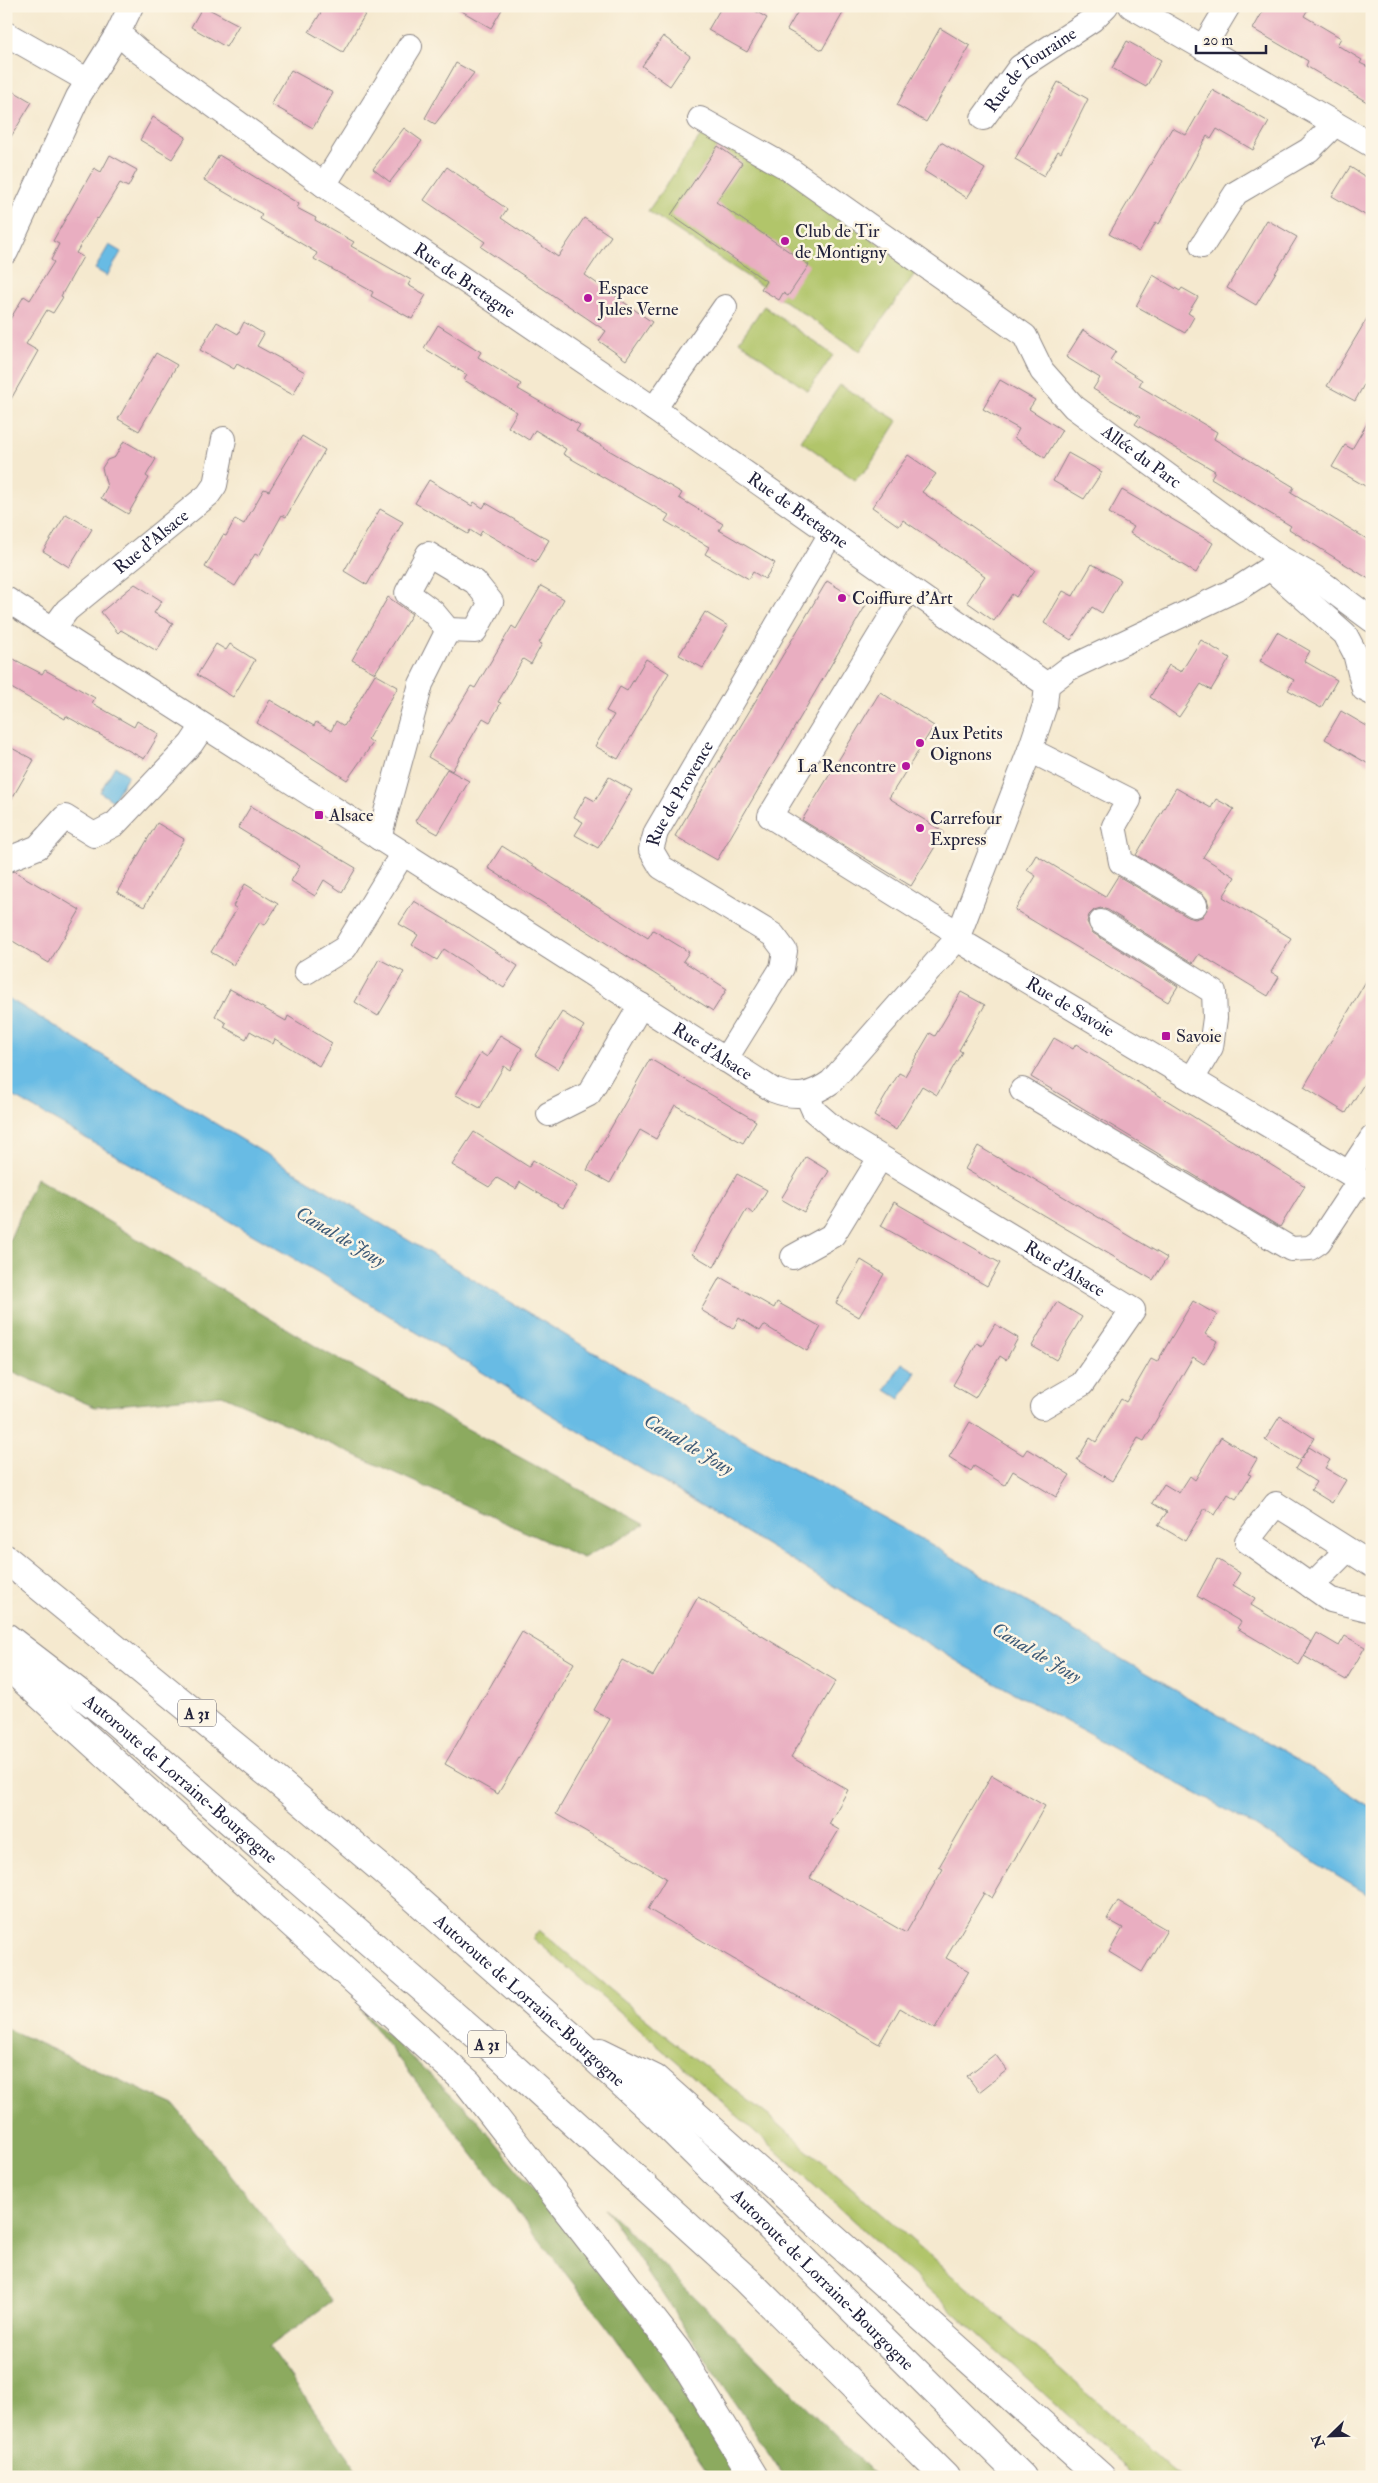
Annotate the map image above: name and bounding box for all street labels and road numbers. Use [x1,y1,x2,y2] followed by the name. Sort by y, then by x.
[980,22,1082,117] street label: Rue de Touraine
[409,238,520,324] street label: Rue de Bretagne
[1096,420,1186,494] street label: Allée du Parc
[743,467,853,554] street label: Rue de Bretagne
[109,504,194,579] street label: Rue d'Alsace
[642,736,719,849] street label: Rue de Provence
[1022,972,1119,1043] street label: Rue de Savoie
[668,1018,757,1086] street label: Rue d'Alsace
[1020,1236,1110,1303] street label: Rue d'Alsace
[78,1689,282,1869] street label: Autoroute de Lorraine-Bourgogne
[178,1700,216,1726] road number: A 31
[428,1909,630,2092] street label: Autoroute de Lorraine-Bourgogne
[468,2030,506,2058] road number: A 31
[726,2184,919,2376] street label: Autoroute de Lorraine-Bourgogne

